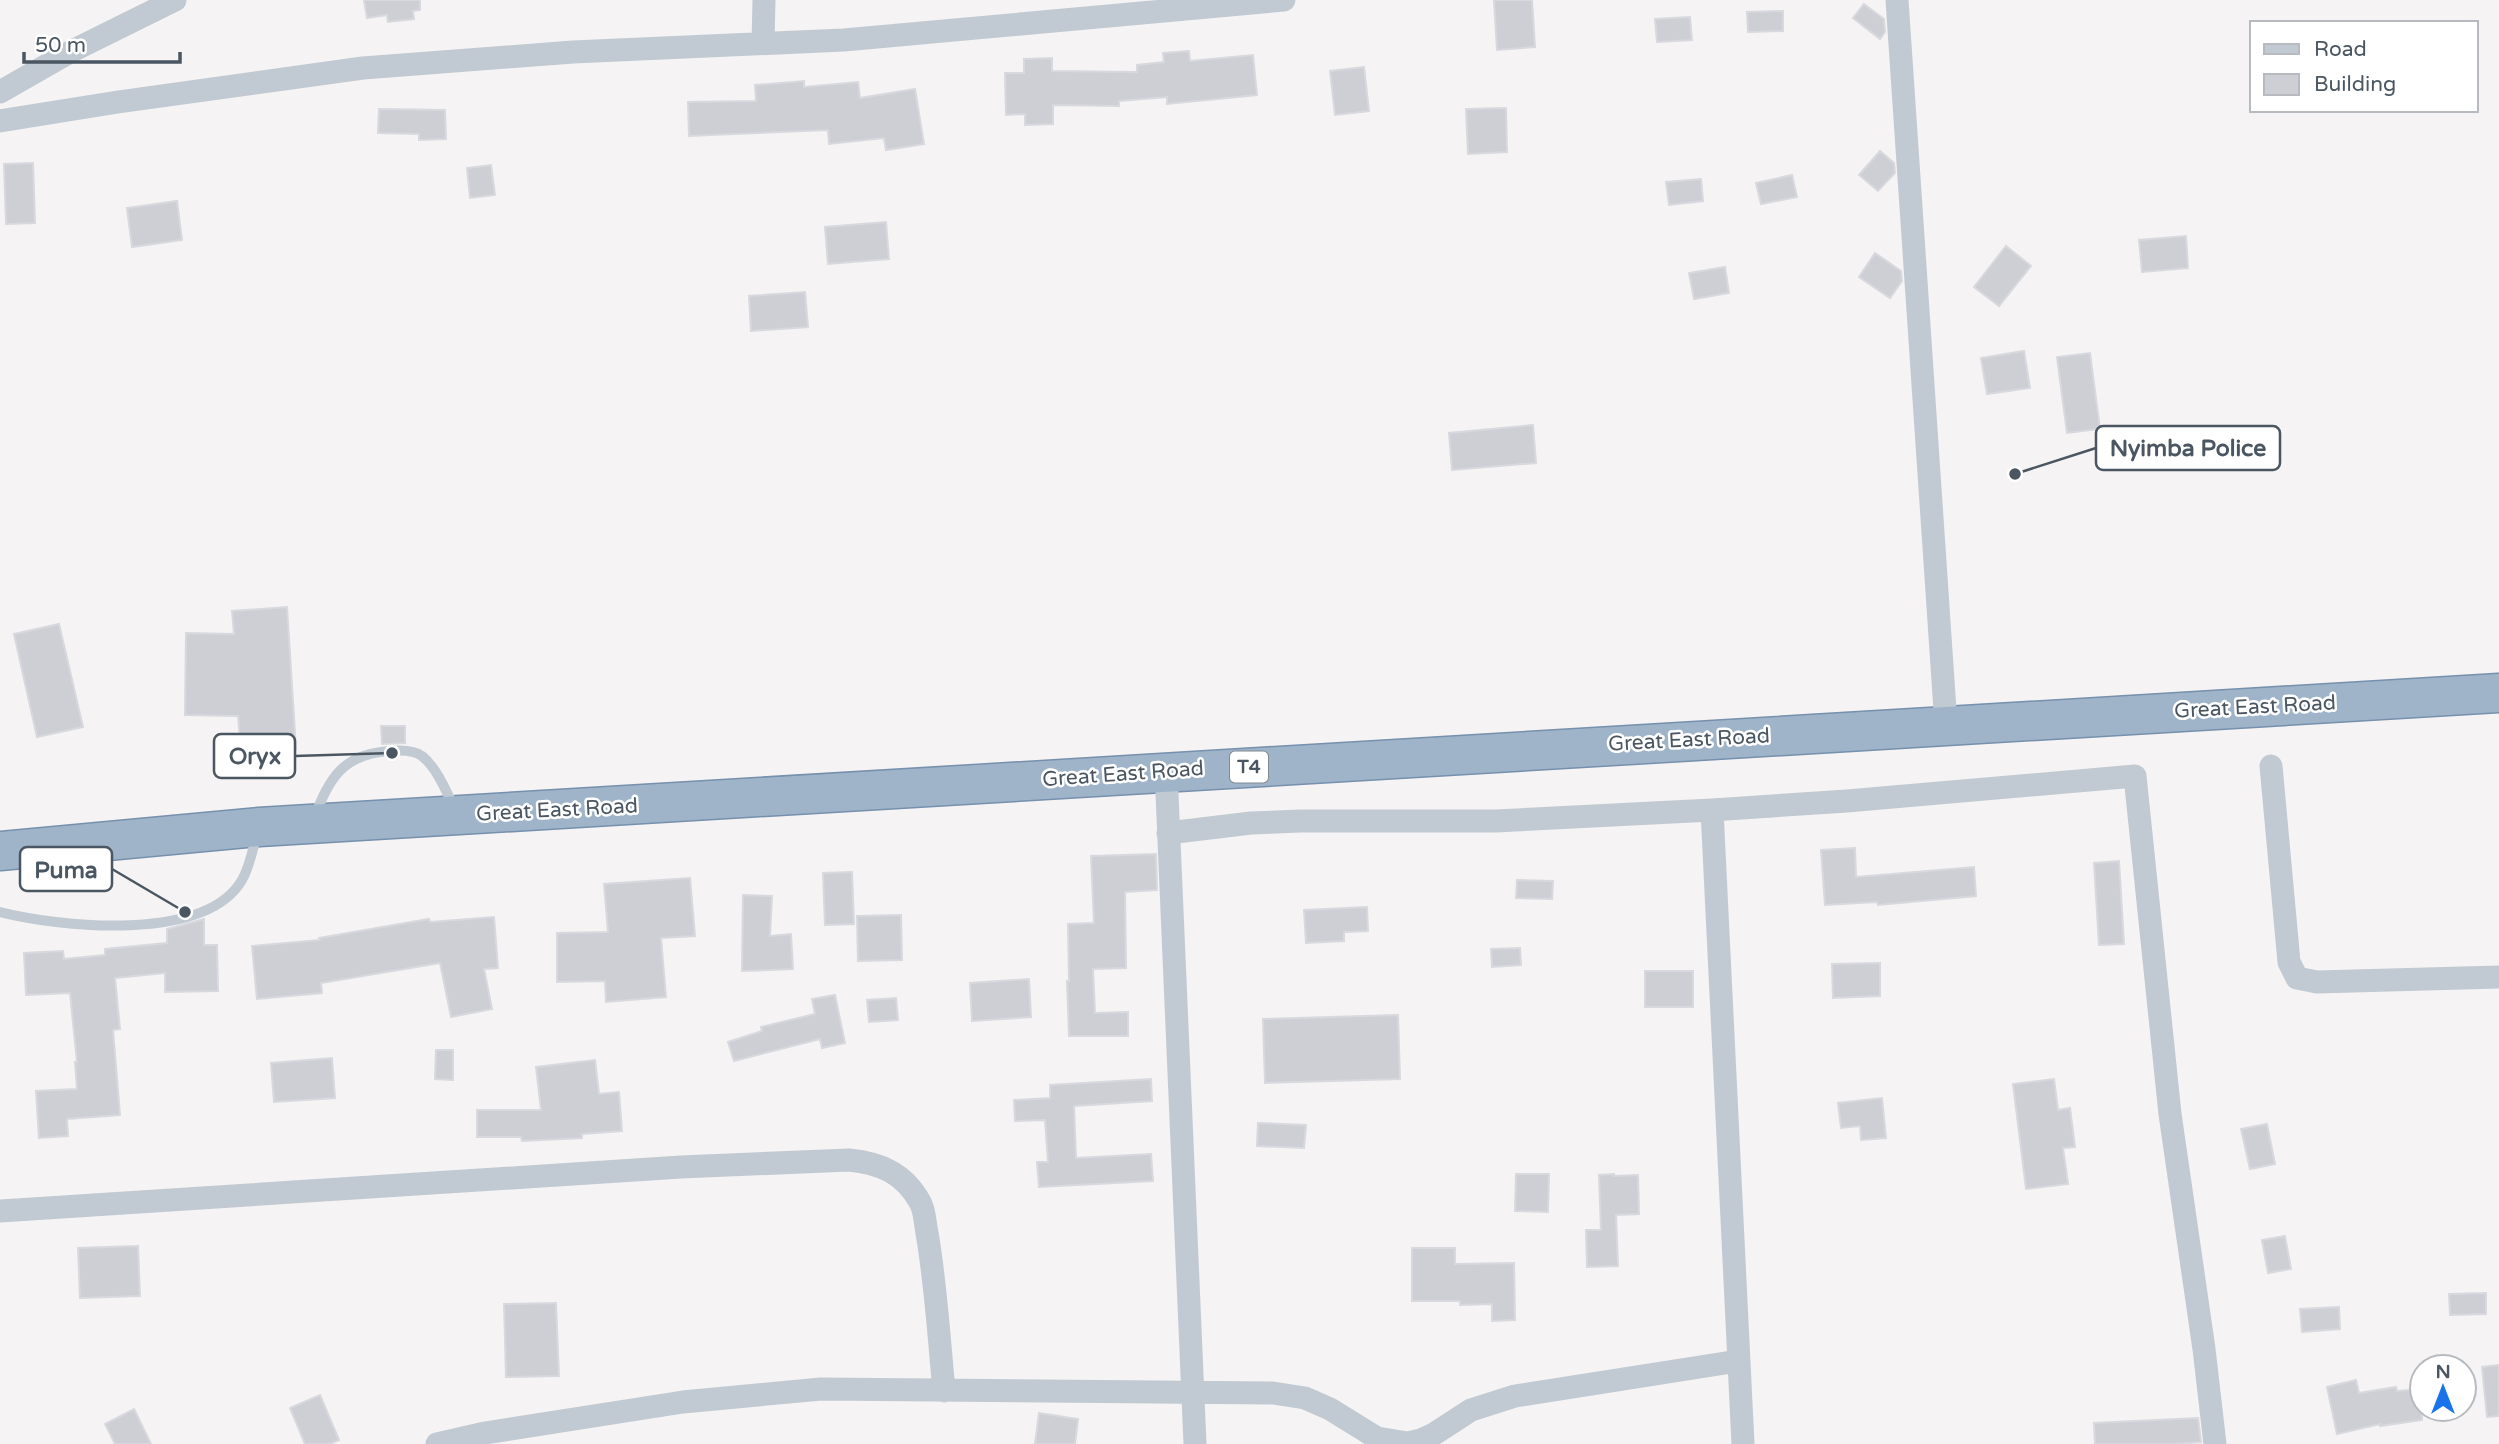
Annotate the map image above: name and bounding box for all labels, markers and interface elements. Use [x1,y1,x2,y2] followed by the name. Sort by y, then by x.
[24,21,180,65] scale bar
[2250,21,2478,112] legend
[35,33,86,58] text: 50 m
[2314,37,2367,62] text: Road
[2314,72,2396,97] text: Building
[2096,426,2280,470] callout: Nyimba Police
[2110,435,2266,463] text: Nyimba Police
[2174,690,2336,724] street label: Great East Road
[1608,723,1770,757] street label: Great East Road
[214,734,295,778] callout: Oryx
[229,743,281,771] text: Oryx
[1230,752,1268,782] road number: T4
[1041,756,1205,792] street label: Great East Road
[476,793,638,827] street label: Great East Road
[20,847,112,891] callout: Puma
[34,857,98,885] text: Puma
[2408,1353,2478,1423] north arrow
[2435,1361,2451,1383] text: N

